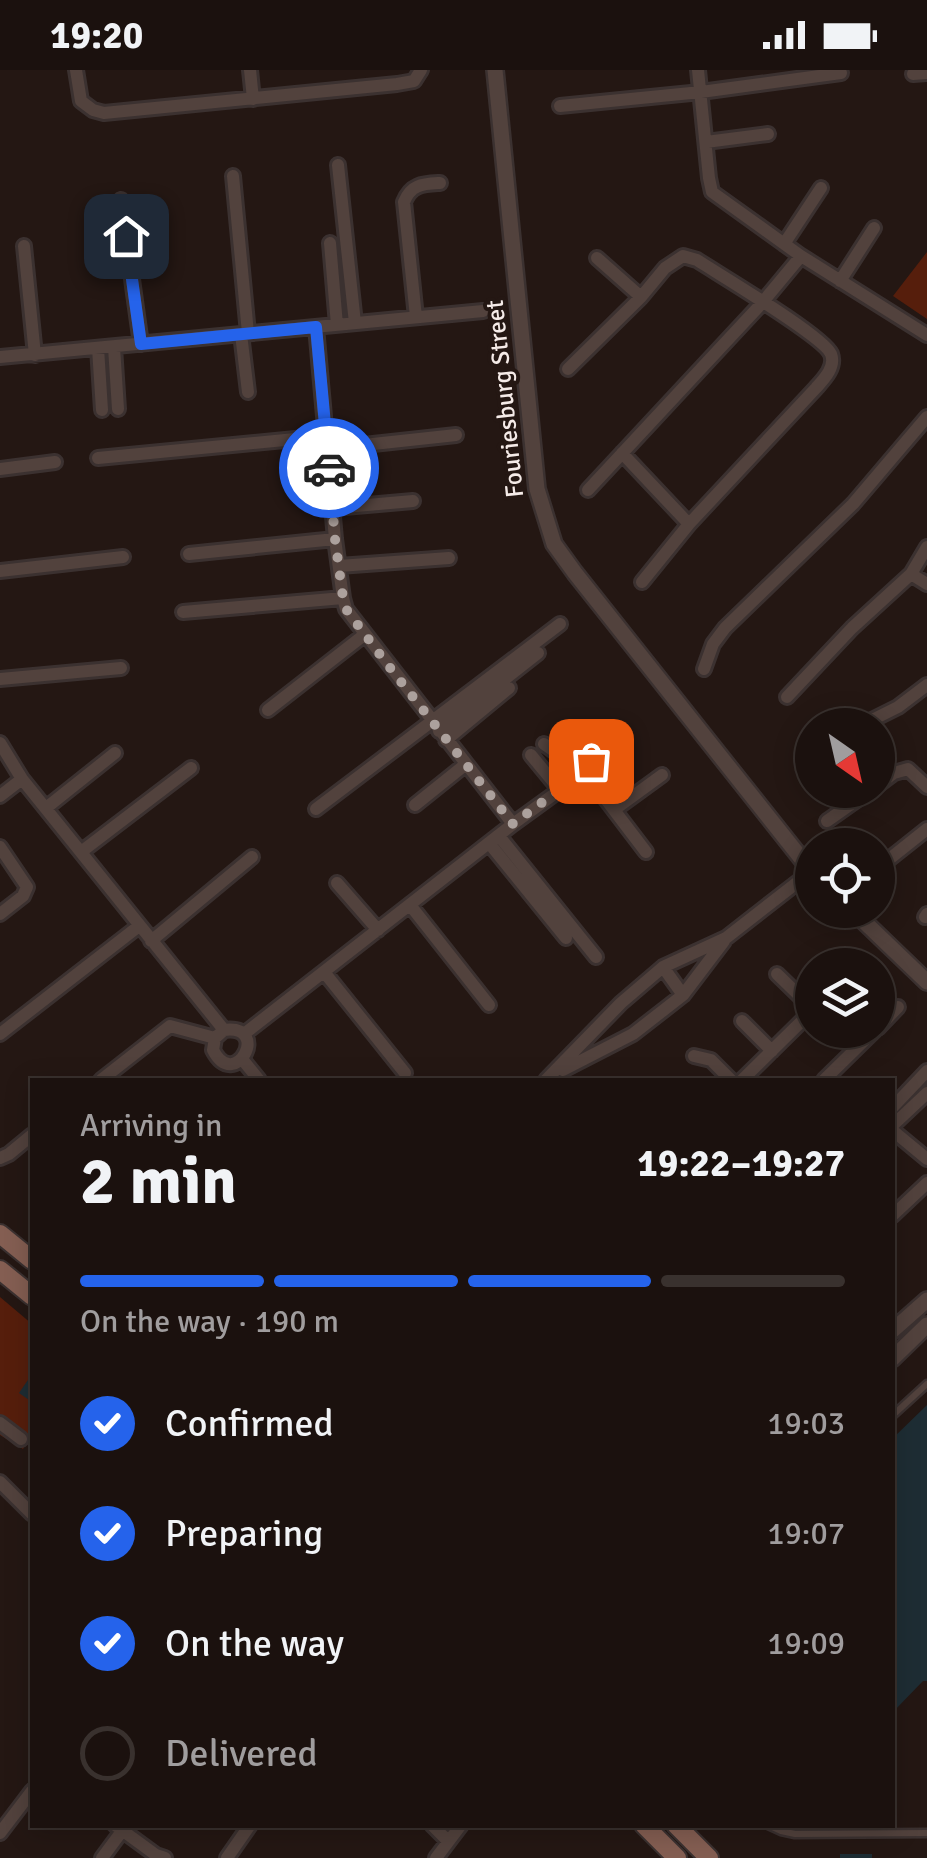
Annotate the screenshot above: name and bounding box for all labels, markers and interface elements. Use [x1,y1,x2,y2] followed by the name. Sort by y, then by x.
[50,12,143,59] text: 19:20
[84,194,169,279] pin
[99,209,154,264] icon: home
[479,298,530,499] street label: Fouriesburg Street
[279,418,379,518] courier
[302,441,357,496] icon: car
[795,708,895,808] north arrow
[795,708,895,1048] map controls
[549,719,634,804] pin
[564,734,619,789] icon: bag
[795,828,895,928] button: locate
[795,948,895,1048] button: layers
[80,1106,222,1145] text: Arriving in
[637,1140,845,1187] text: 19:22–19:27
[80,1142,237,1222] text: 2 min
[80,1302,339,1341] text: On the way · 190 m
[80,1396,135,1451] icon: check
[165,1400,334,1447] text: Confirmed
[767,1404,845,1443] text: 19:03
[80,1506,135,1561] icon: check
[165,1510,323,1557] text: Preparing
[767,1514,845,1553] text: 19:07
[80,1616,135,1671] icon: check
[165,1620,344,1667] text: On the way
[767,1624,845,1663] text: 19:09
[165,1730,318,1777] text: Delivered

